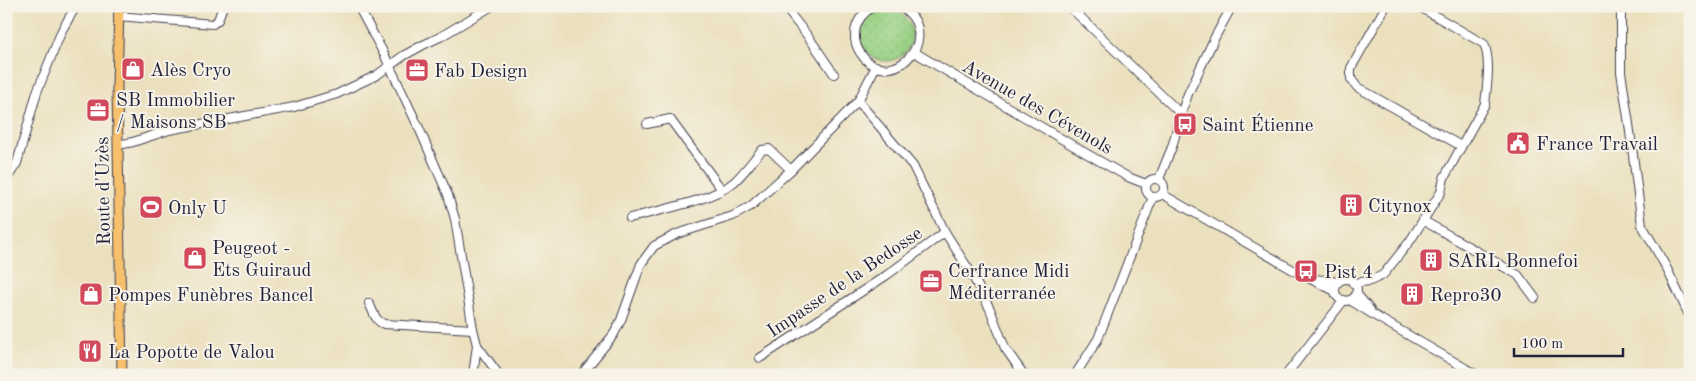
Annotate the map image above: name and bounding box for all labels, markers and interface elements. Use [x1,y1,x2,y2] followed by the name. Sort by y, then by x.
[120,56,146,82] shop icon: Alès Cryo
[404,57,430,83] office icon: Fab Design
[958,57,1115,159] street label: Avenue des Cévenols
[150,62,231,81] place label: Alès Cryo
[434,63,528,82] place label: Fab Design
[116,92,235,133] place label: SB Immobilier / Maisons SB
[85,97,111,123] office icon: SB Immobilier / Maisons SB
[1172,111,1198,137] bus stop icon: Saint Étienne
[1202,113,1313,136] place label: Saint Étienne
[1505,130,1531,156] public building icon: France Travail
[1536,136,1658,155] place label: France Travail
[94,137,115,245] street label: Route d'Uzès
[1338,192,1364,218] building icon: Citynox
[138,194,164,220] sports icon: Only U
[1368,198,1432,217] place label: Citynox
[168,200,227,219] place label: Only U
[764,224,926,342] street label: Impasse de la Bedosse
[212,240,312,281] place label: Peugeot - Ets Guiraud
[182,245,208,271] shop icon: Peugeot - Ets Guiraud
[1418,247,1444,273] building icon: SARL Bonnefoi
[1448,253,1578,272] place label: SARL Bonnefoi
[1293,258,1319,284] bus stop icon: Pist 4
[948,263,1069,304] place label: Cerfrance Midi Méditerranée
[1324,264,1373,283] place label: Pist 4
[918,268,944,294] office icon: Cerfrance Midi Méditerranée
[78,281,104,307] shop icon: Pompes Funèbres Bancel
[1399,281,1425,307] building icon: Repro30
[108,287,313,306] place label: Pompes Funèbres Bancel
[1430,287,1501,306] place label: Repro30
[1514,326,1622,358] scale bar
[1521,337,1563,352] text: 100 m
[77,338,103,364] restaurant icon: La Popotte de Valou
[108,344,275,363] place label: La Popotte de Valou

